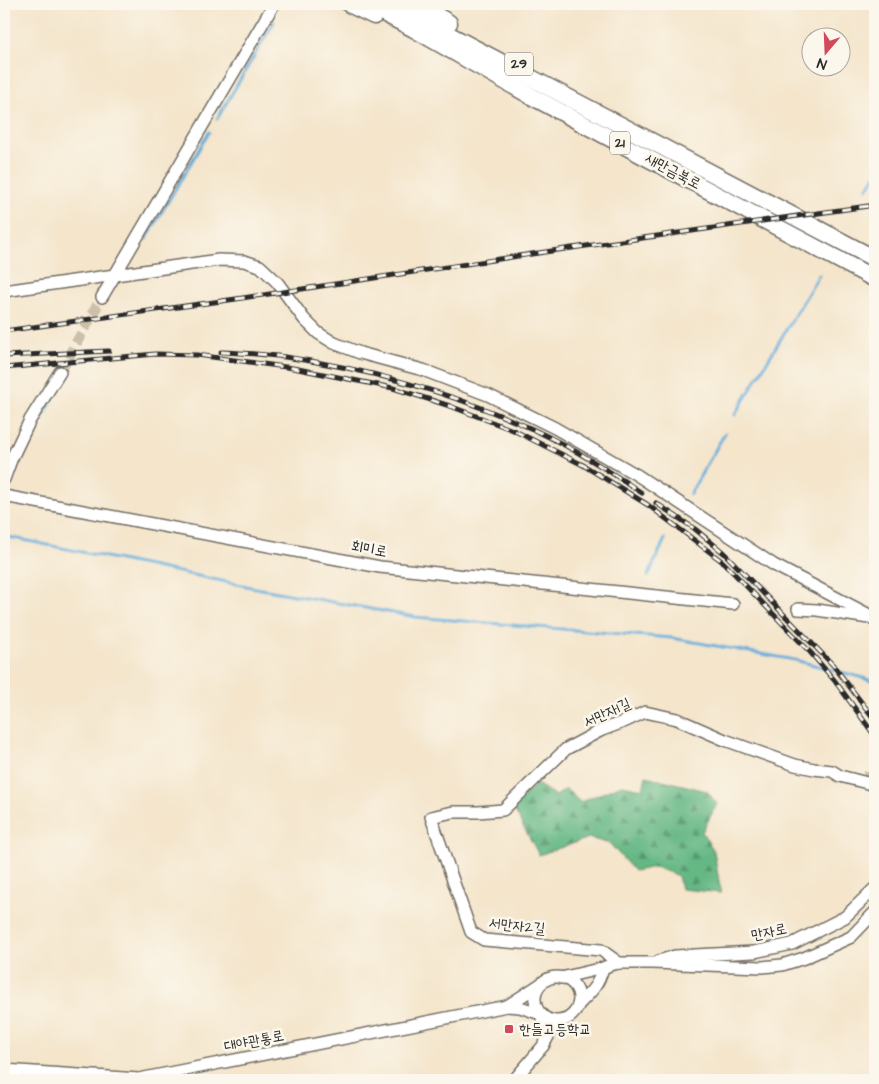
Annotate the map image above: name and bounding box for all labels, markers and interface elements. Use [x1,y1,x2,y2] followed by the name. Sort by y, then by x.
[802,28,852,78] north arrow
[505,52,533,76] road number: 29
[814,52,830,74] text: N
[610,132,630,154] road number: 21
[641,148,705,194] street label: 새만금북로
[349,536,389,562] street label: 회미로
[580,693,634,733] street label: 서만자1길
[488,913,546,939] street label: 서만자2길
[749,918,789,946] street label: 만자로
[519,1019,591,1040] place label: 한들고등학교
[503,1023,515,1035] marker: 한들고등학교
[222,1025,286,1057] street label: 대야관통로

